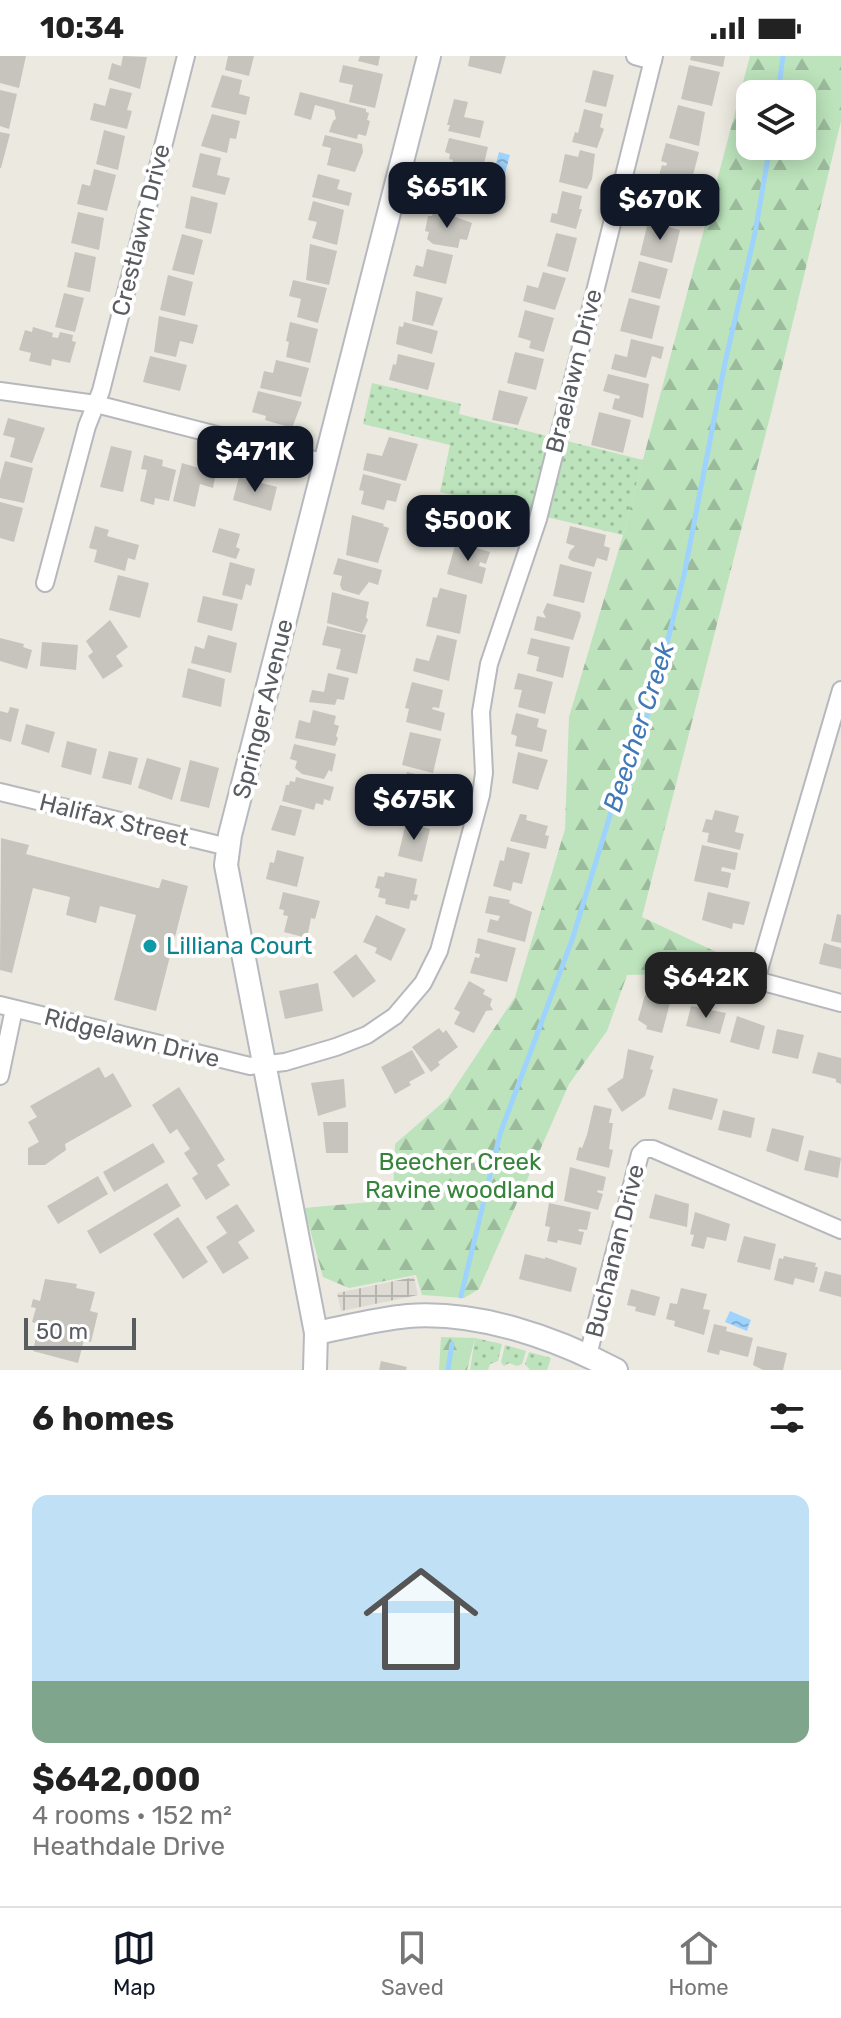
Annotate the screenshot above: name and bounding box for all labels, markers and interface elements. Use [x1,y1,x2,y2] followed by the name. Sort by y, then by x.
[40,10,124,46] text: 10:34
[736,80,816,160] map controls
[736,80,816,160] button: layers
[106,141,176,319] street label: Crestlawn Drive
[391,162,503,230] pin: $651K
[406,172,488,203] text: $651K
[604,174,716,242] pin: $670K
[618,184,702,215] text: $670K
[540,286,608,456] street label: Braelawn Drive
[199,426,311,494] pin: $471K
[215,436,295,467] text: $471K
[412,495,524,563] pin: $500K
[425,505,511,536] text: $500K
[227,616,299,802] street label: Springer Avenue
[597,638,681,816] water label: Beecher Creek
[358,774,470,842] pin: $675K
[373,784,455,815] text: $675K
[37,788,191,852] street label: Halifax Street
[166,932,312,960] place label: Lilliana Court
[141,937,159,955] marker: Lilliana Court
[650,952,762,1020] pin: $642K
[663,962,749,993] text: $642K
[41,1003,223,1073] street label: Ridgelawn Drive
[365,1148,555,1204] park label: Beecher Creek Ravine woodland
[580,1161,650,1341] street label: Buchanan Drive
[24,1314,136,1350] scale bar
[36,1318,88,1345] text: 50 m
[765,1396,809,1440] icon: filters
[32,1398,174,1439] text: 6 homes
[349,1547,493,1691] icon: home
[32,1759,201,1800] text: $642,000
[32,1800,232,1831] text: 4 rooms · 152 m²
[32,1831,225,1862] text: Heathdale Drive
[112,1926,156,2001] tab: Map
[381,1926,444,2001] tab: Saved
[668,1926,729,2001] tab: Home

